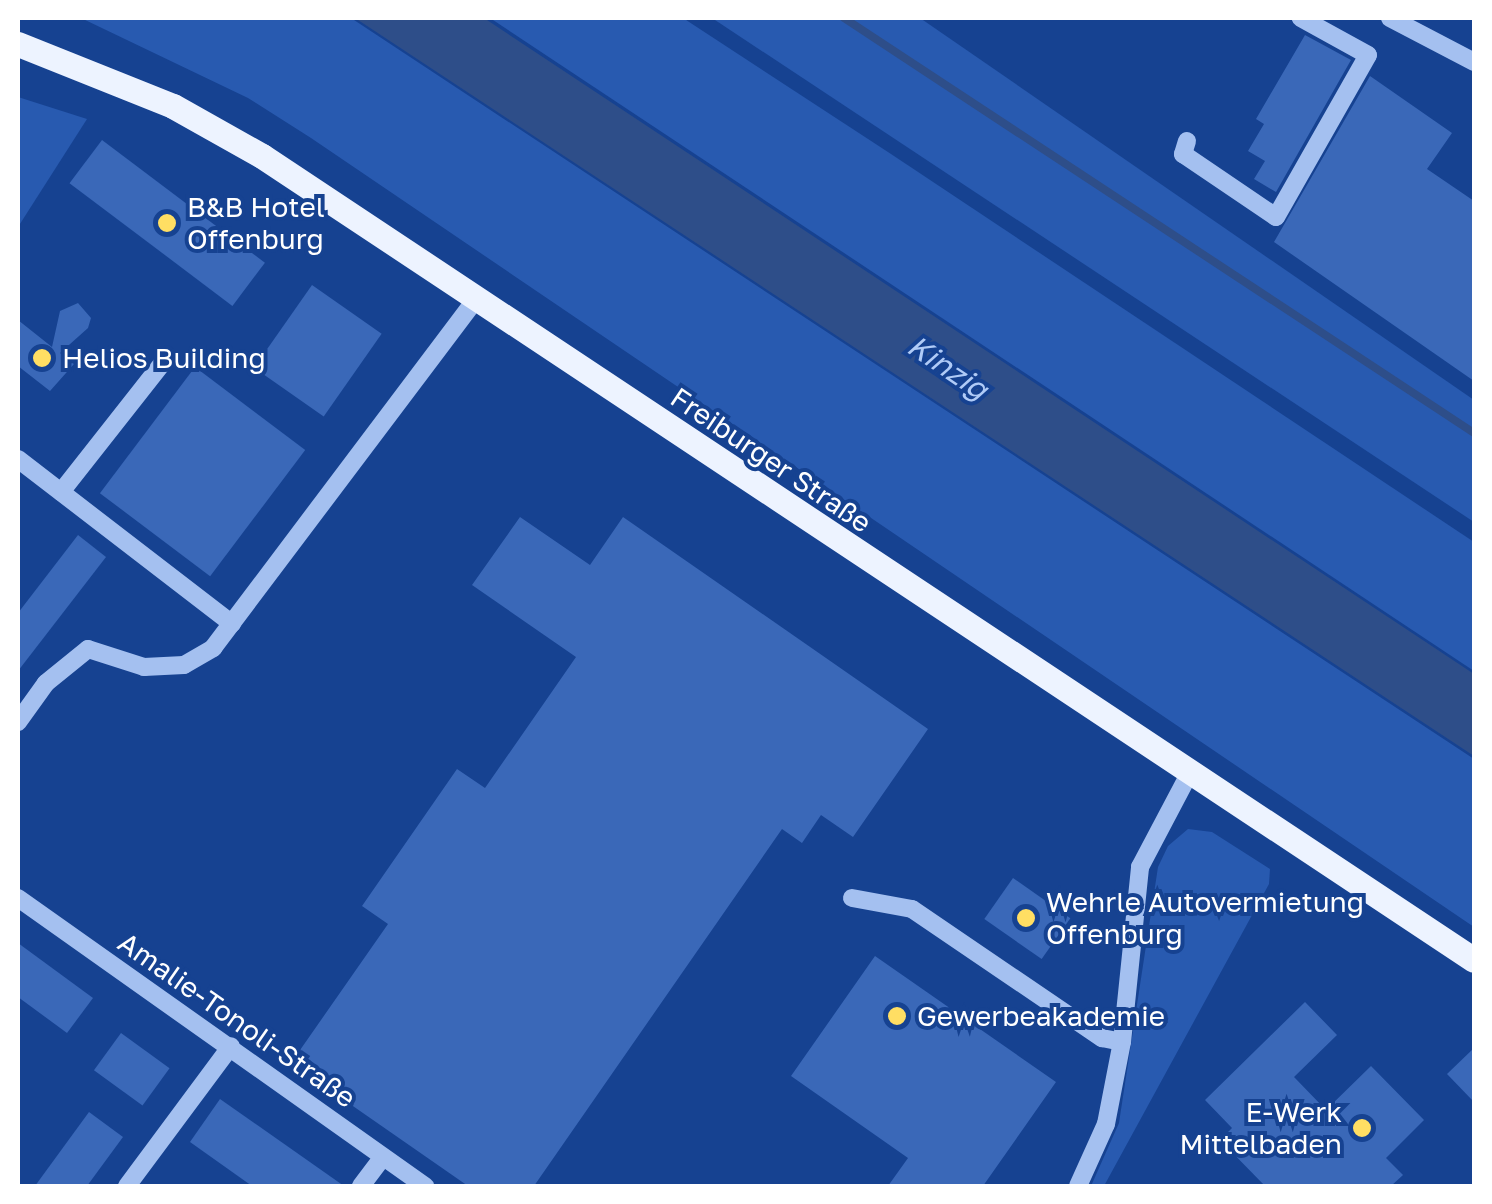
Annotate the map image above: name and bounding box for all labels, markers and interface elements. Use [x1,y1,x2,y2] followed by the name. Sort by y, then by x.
[187,190,325,256] place label: B&B Hotel Offenburg
[156,212,178,234] marker: B&B Hotel Offenburg
[901,327,995,407] water label: Kinzig
[62,341,266,375] place label: Helios Building
[31,347,53,369] marker: Helios Building
[664,380,878,540] street label: Freiburger Straße
[1046,885,1364,951] place label: Wehrle Autovermietung Offenburg
[1015,907,1037,929] marker: Wehrle Autovermietung Offenburg
[112,925,362,1115] street label: Amalie-Tonoli-Straße
[917,999,1165,1033] place label: Gewerbeakademie
[886,1005,908,1027] marker: Gewerbeakademie
[1179,1095,1342,1161] place label: E-Werk Mittelbaden
[1351,1117,1373,1139] marker: E-Werk Mittelbaden

